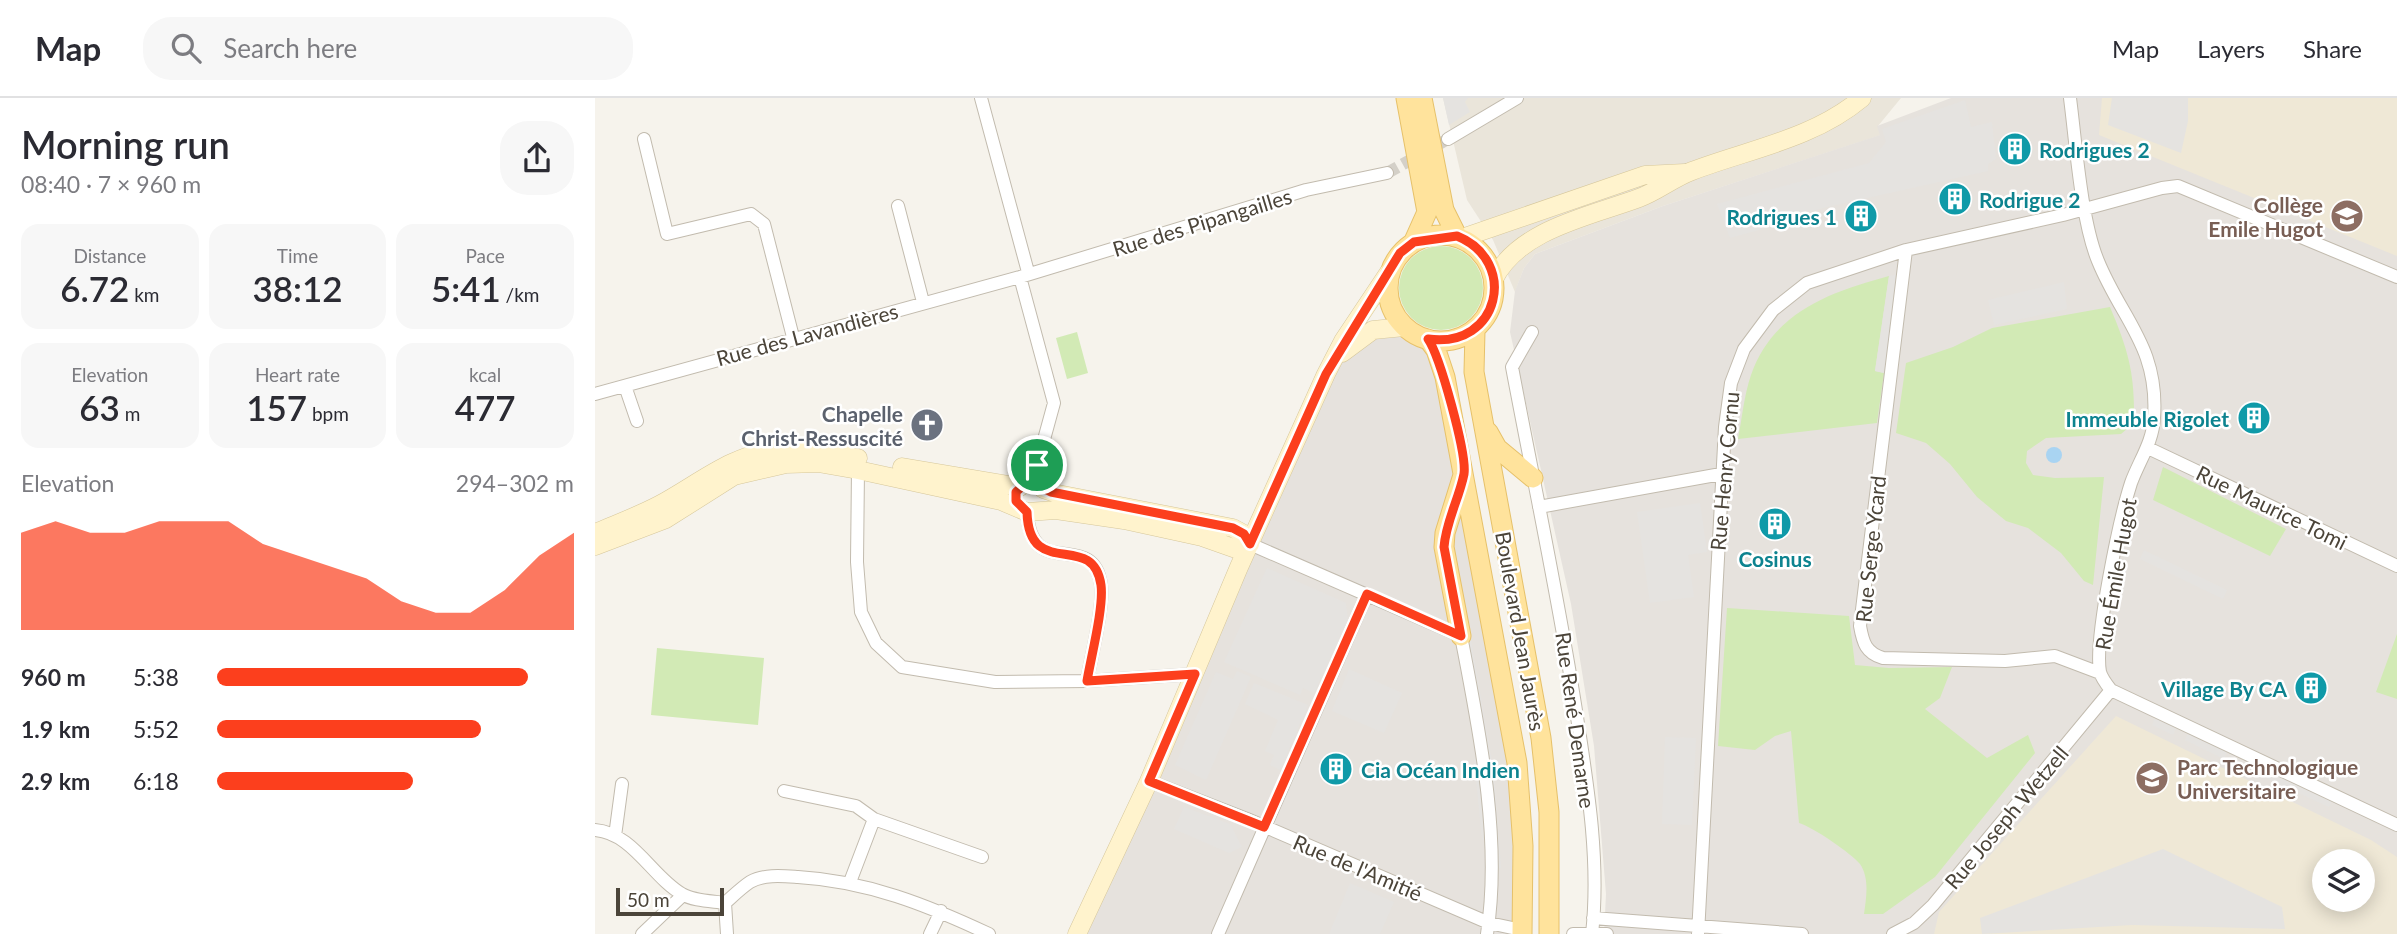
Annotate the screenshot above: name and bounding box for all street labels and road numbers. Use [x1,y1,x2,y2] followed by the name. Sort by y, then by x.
[1109,183,1295,261] street label: Rue des Pipangailles
[713,298,901,370] street label: Rue des Lavandières
[1705,390,1743,552] street label: Rue Henry Cornu
[2193,460,2351,554] street label: Rue Maurice Tomi
[1850,474,1890,624] street label: Rue Serge Ycard
[2089,496,2141,652] street label: Rue Émile Hugot
[1491,529,1551,733] street label: Boulevard Jean Jaurès
[1551,630,1601,810] street label: Rue René Demarne
[1939,740,2073,894] street label: Rue Joseph Wetzell
[1290,829,1426,905] street label: Rue de l'Amitié

